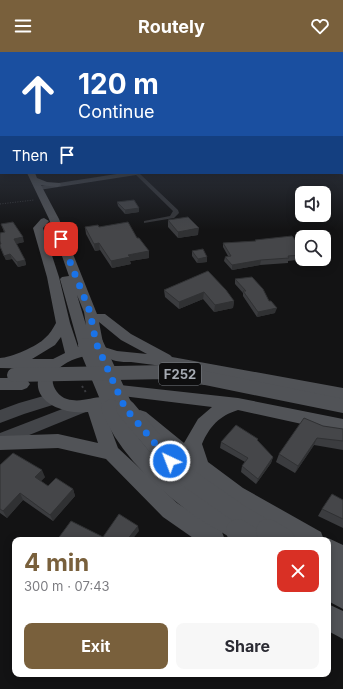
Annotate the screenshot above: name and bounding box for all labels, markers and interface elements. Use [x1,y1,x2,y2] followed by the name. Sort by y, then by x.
[12,15,34,37] icon: menu
[309,15,331,37] icon: heart
[138,16,205,37] text: Routely
[78,67,159,101] text: 120 m
[12,68,64,120] icon: ahead
[78,101,155,122] text: Continue
[56,144,78,166] icon: arrive
[12,146,48,165] text: Then
[295,186,331,266] map controls
[295,186,331,222] button: sound
[44,222,78,256] pin
[50,228,72,250] icon: arrive
[295,230,331,266] button: search
[159,363,201,385] road number: F252
[149,440,191,482] position arrow
[24,548,89,577] text: 4 min
[277,550,319,592] button: close
[24,578,110,594] text: 300 m · 07:43
[24,623,168,669] button: Exit
[176,623,319,669] button: Share

